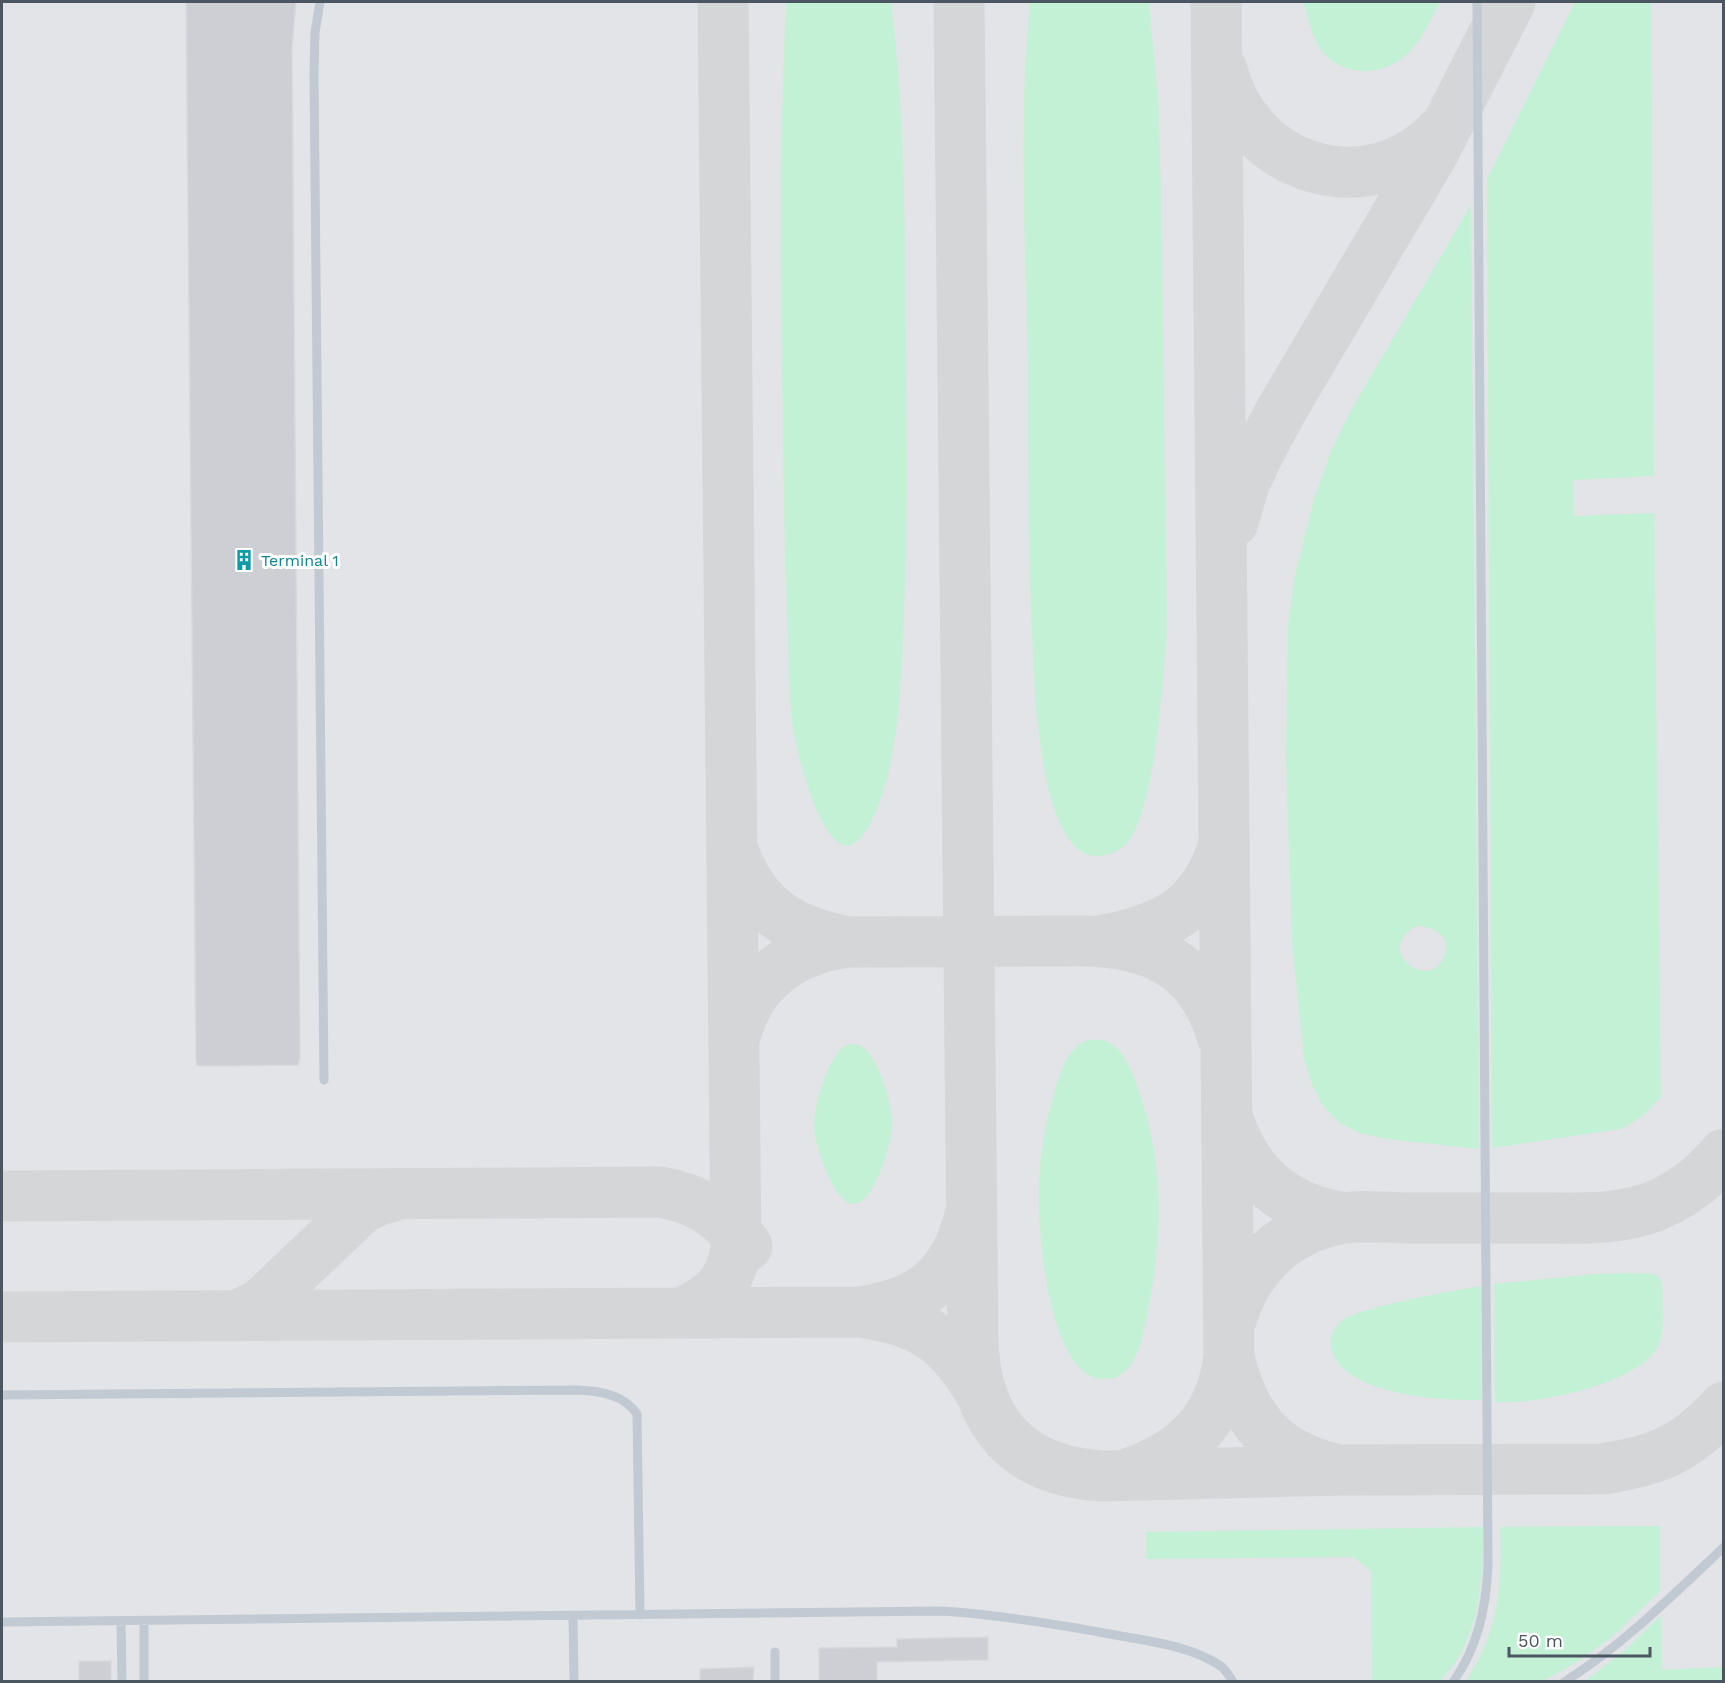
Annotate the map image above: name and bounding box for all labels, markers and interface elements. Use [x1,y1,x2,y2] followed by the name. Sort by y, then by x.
[232,548,256,572] building icon: Terminal 1
[261,551,339,570] place label: Terminal 1
[1509,1620,1650,1658] scale bar
[1518,1630,1563,1651] text: 50 m

